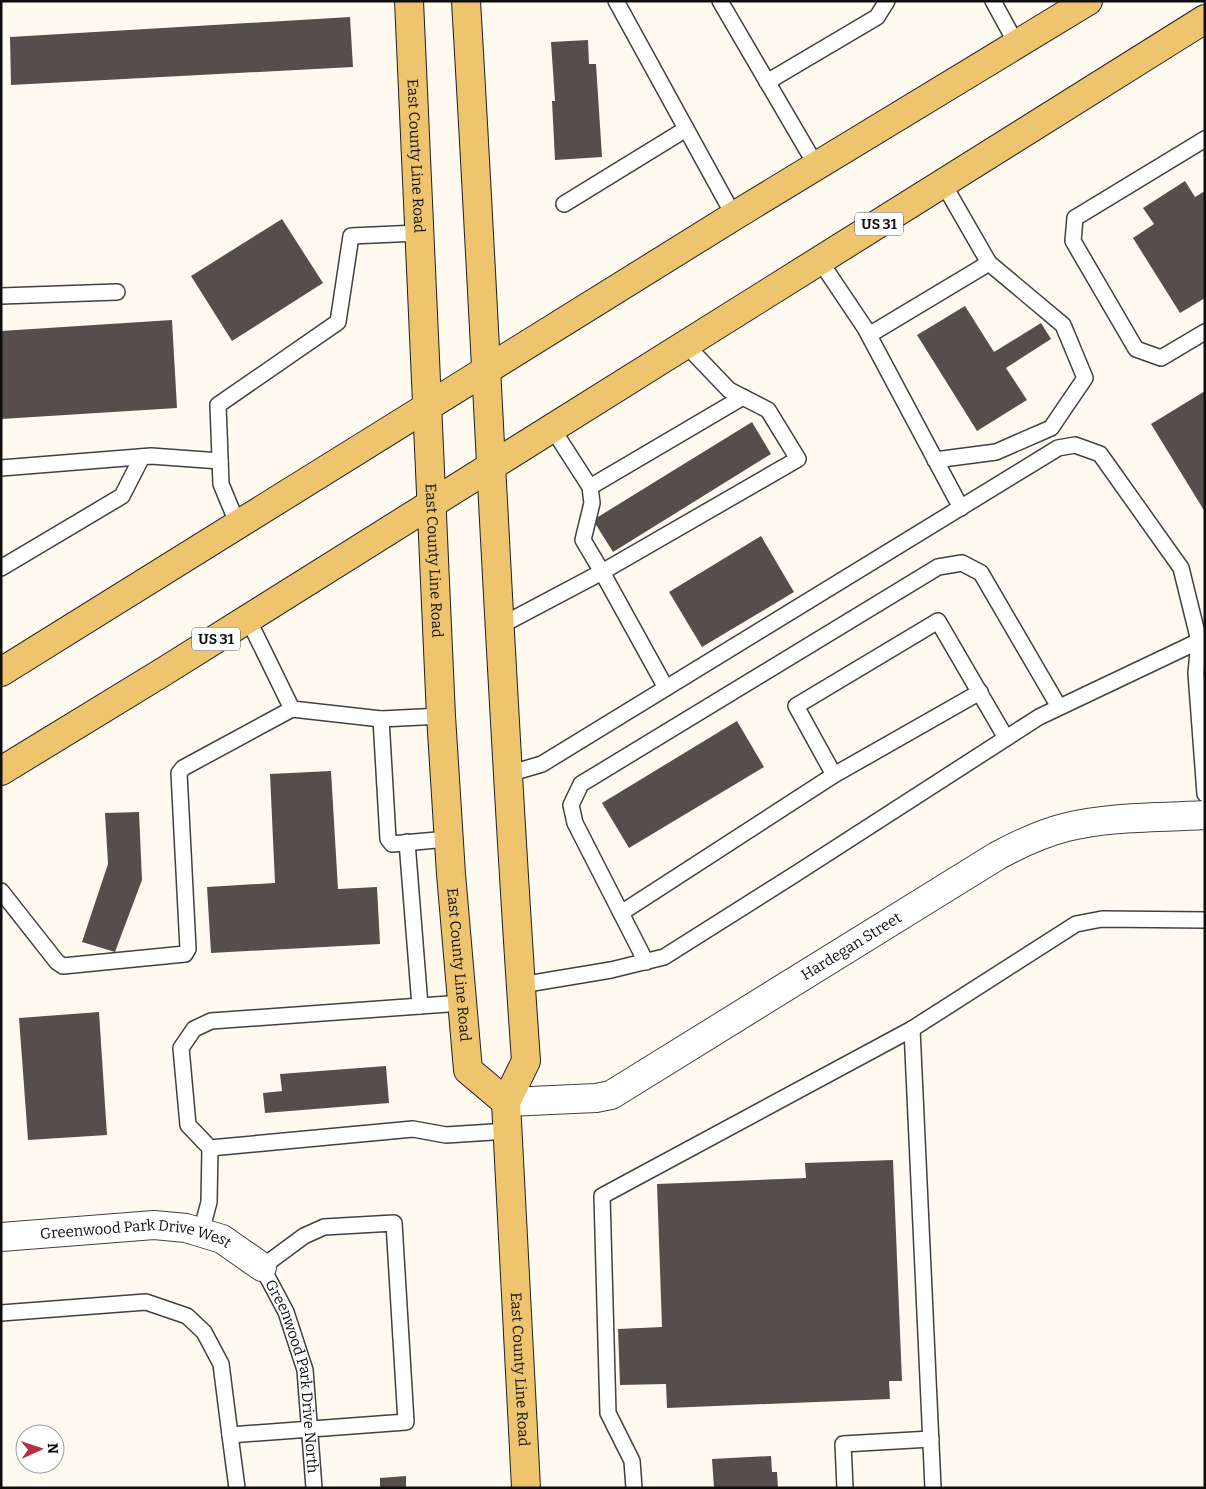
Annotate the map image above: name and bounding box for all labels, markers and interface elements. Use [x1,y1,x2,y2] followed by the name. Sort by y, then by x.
[403,78,428,233] street label: East County Line Road
[855,212,903,235] road number: US 31
[422,483,446,638] street label: East County Line Road
[192,628,240,650] road number: US 31
[443,887,475,1042] street label: East County Line Road
[798,908,905,984] street label: Hardegan Street
[39,1216,235,1252] street label: Greenwood Park Drive West
[261,1276,322,1475] street label: Greenwood Park Drive North
[507,1292,533,1447] street label: East County Line Road
[15,1424,65,1474] north arrow
[44,1443,61,1454] text: N

